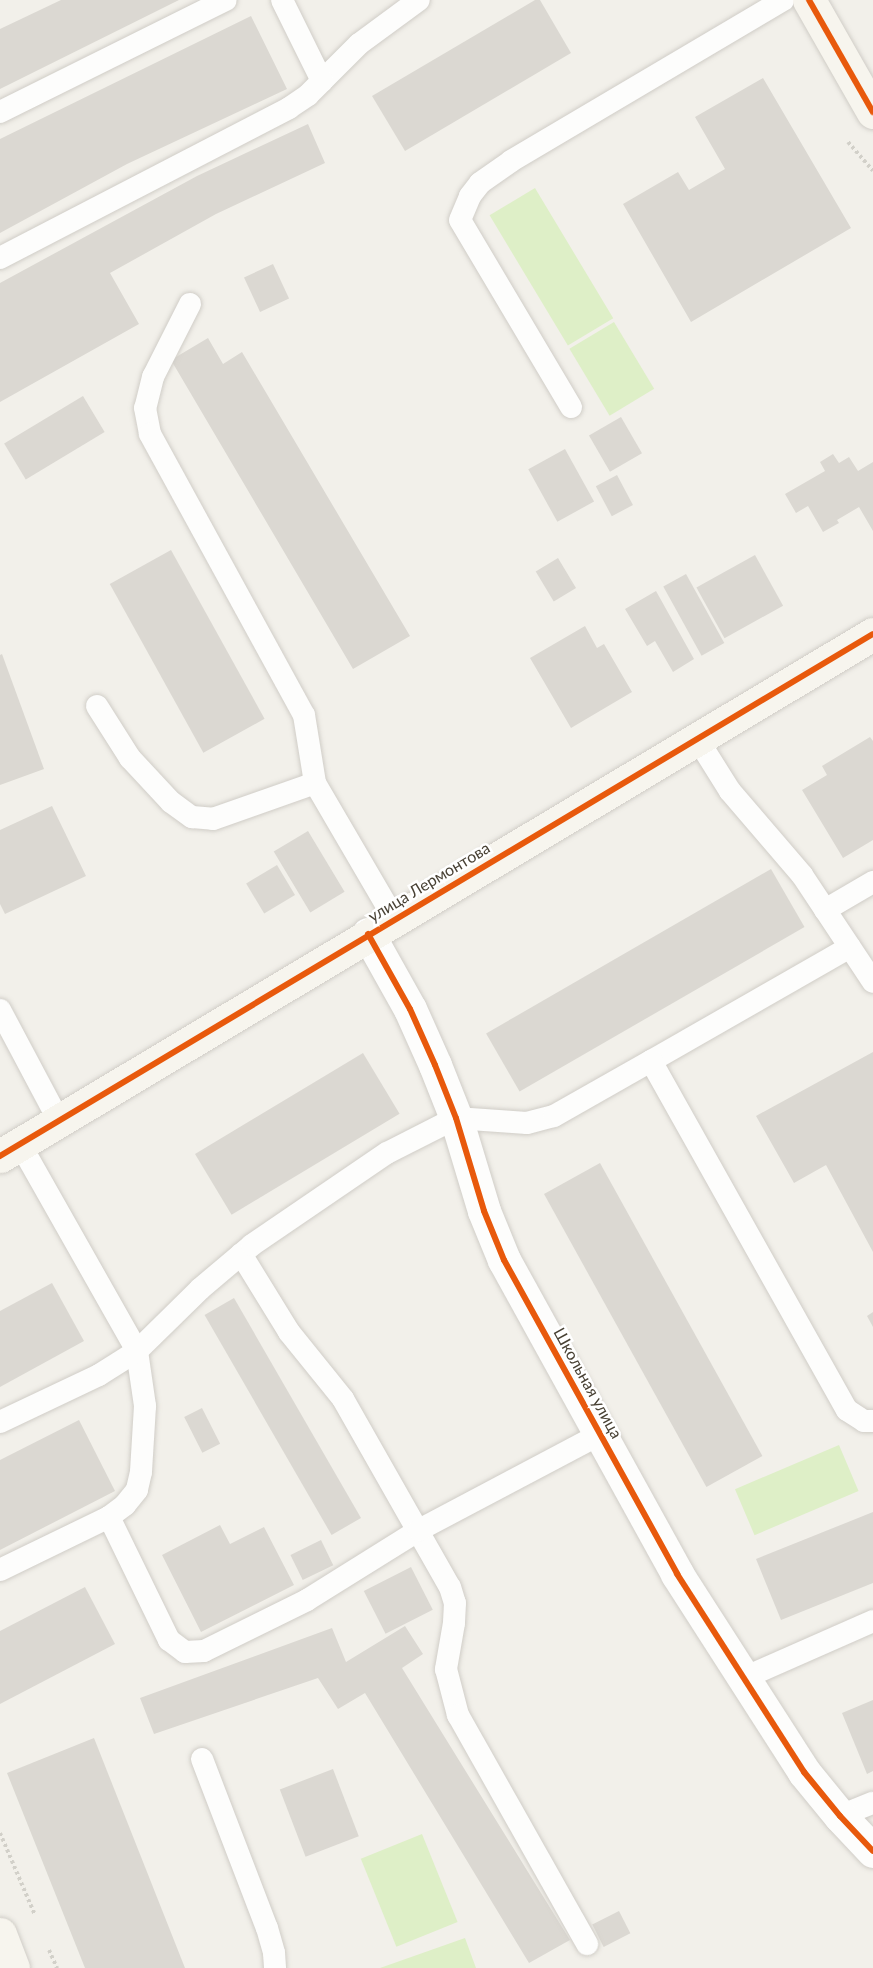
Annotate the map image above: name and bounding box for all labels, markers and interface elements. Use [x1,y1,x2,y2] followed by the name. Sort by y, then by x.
[365,838,493,926] street label: улица Лермонтова
[550,1324,626,1442] street label: Школьная улица

